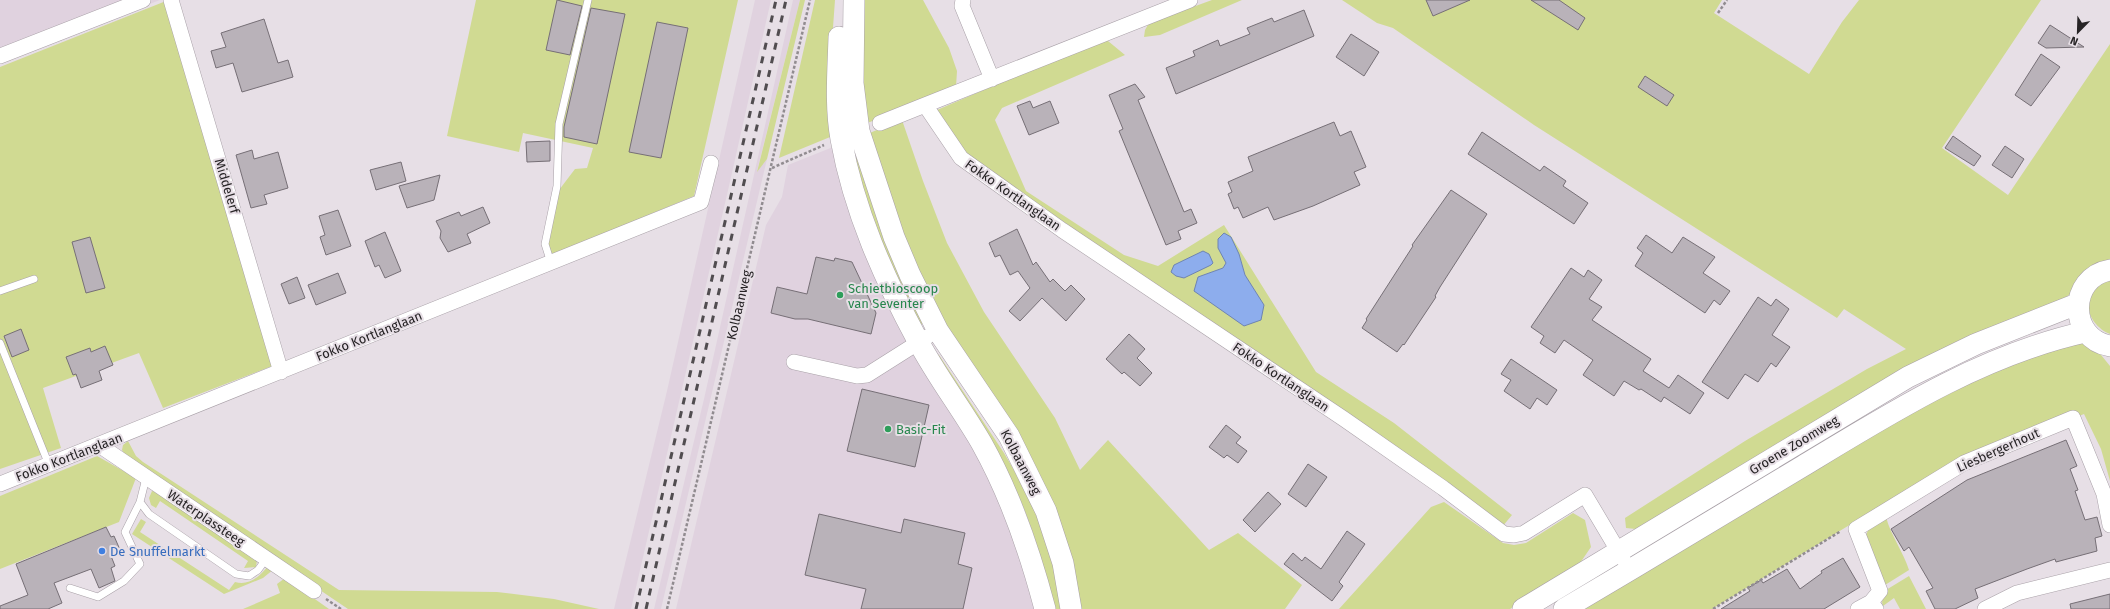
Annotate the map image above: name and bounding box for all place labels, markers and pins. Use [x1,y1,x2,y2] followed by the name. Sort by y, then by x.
[848,281,938,311] place label: Schietbioscoop van Seventer
[835,290,845,300] marker: Schietbioscoop van Seventer
[896,422,946,437] place label: Basic-Fit
[883,424,893,434] marker: Basic-Fit
[110,544,206,559] place label: De Snuffelmarkt
[97,546,107,556] marker: De Snuffelmarkt

